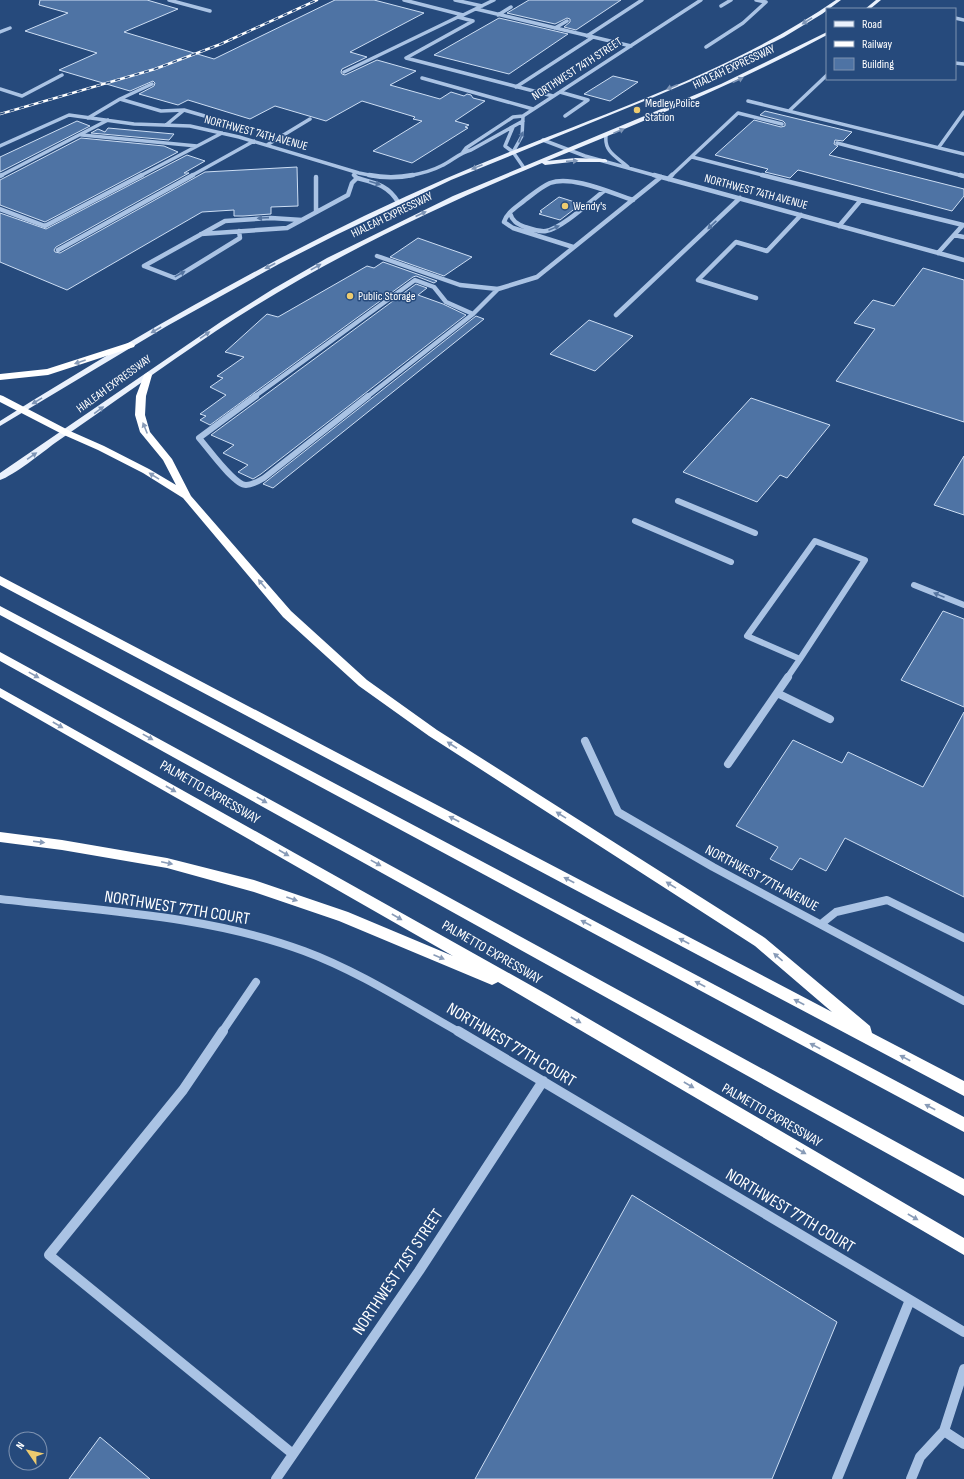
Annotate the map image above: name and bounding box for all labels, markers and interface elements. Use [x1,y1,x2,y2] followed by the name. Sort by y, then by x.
[826,8,956,80] legend
[862,17,882,32] text: Road
[801,18,813,25] one-way arrow
[529,34,625,104] street label: NORTHWEST 74TH STREET
[862,37,893,52] text: Railway
[691,41,777,93] street label: HIALEAH EXPRESSWAY
[862,57,894,72] text: Building
[733,77,744,83] one-way arrow
[666,85,678,91] one-way arrow
[645,96,700,125] place label: Medley Police Station
[632,105,642,115] marker: Medley Police Station
[203,112,309,154] street label: NORTHWEST 74TH AVENUE
[613,127,625,133] one-way arrow
[519,131,525,143] one-way arrow
[566,158,579,164] one-way arrow
[471,165,483,171] one-way arrow
[703,171,809,213] street label: NORTHWEST 74TH AVENUE
[369,181,381,187] one-way arrow
[349,189,435,241] street label: HIALEAH EXPRESSWAY
[573,199,606,214] place label: Wendy's
[560,201,570,211] marker: Wendy's
[415,211,427,217] one-way arrow
[257,215,269,222] one-way arrow
[707,220,717,230] one-way arrow
[549,224,561,230] one-way arrow
[264,263,276,270] one-way arrow
[310,264,321,271] one-way arrow
[174,271,186,278] one-way arrow
[358,289,416,304] place label: Public Storage
[345,291,355,301] marker: Public Storage
[150,326,162,333] one-way arrow
[199,331,210,339] one-way arrow
[74,352,154,416] street label: HIALEAH EXPRESSWAY
[74,359,86,365] one-way arrow
[31,397,43,404] one-way arrow
[93,406,104,414] one-way arrow
[141,422,147,434] one-way arrow
[27,452,38,460] one-way arrow
[149,472,159,480] one-way arrow
[257,579,266,590] one-way arrow
[933,592,944,598] one-way arrow
[28,671,40,678] one-way arrow
[52,722,64,728] one-way arrow
[142,734,154,741] one-way arrow
[447,741,457,749] one-way arrow
[157,756,263,828] street label: PALMETTO EXPRESSWAY
[165,786,177,793] one-way arrow
[256,797,268,804] one-way arrow
[555,812,567,819] one-way arrow
[448,816,460,823] one-way arrow
[33,839,45,846] one-way arrow
[702,841,822,915] street label: NORTHWEST 77TH AVENUE
[278,850,290,857] one-way arrow
[370,860,381,866] one-way arrow
[161,861,173,867] one-way arrow
[563,877,575,883] one-way arrow
[666,881,676,889] one-way arrow
[103,887,251,929] street label: NORTHWEST 77TH COURT
[286,896,298,902] one-way arrow
[392,914,403,921] one-way arrow
[439,916,545,988] street label: PALMETTO EXPRESSWAY
[580,920,591,926] one-way arrow
[678,938,690,944] one-way arrow
[773,953,784,962] one-way arrow
[433,954,445,960] one-way arrow
[694,981,706,988] one-way arrow
[793,998,805,1005] one-way arrow
[443,999,579,1091] street label: NORTHWEST 77TH COURT
[570,1016,582,1023] one-way arrow
[809,1042,821,1049] one-way arrow
[899,1054,910,1061] one-way arrow
[719,1079,825,1151] street label: PALMETTO EXPRESSWAY
[683,1082,695,1089] one-way arrow
[924,1104,935,1110] one-way arrow
[795,1148,807,1155] one-way arrow
[722,1165,858,1257] street label: NORTHWEST 77TH COURT
[348,1205,448,1339] street label: NORTHWEST 71ST STREET
[907,1213,919,1220] one-way arrow
[8,1431,48,1471] north arrow
[13,1440,27,1452] text: N

